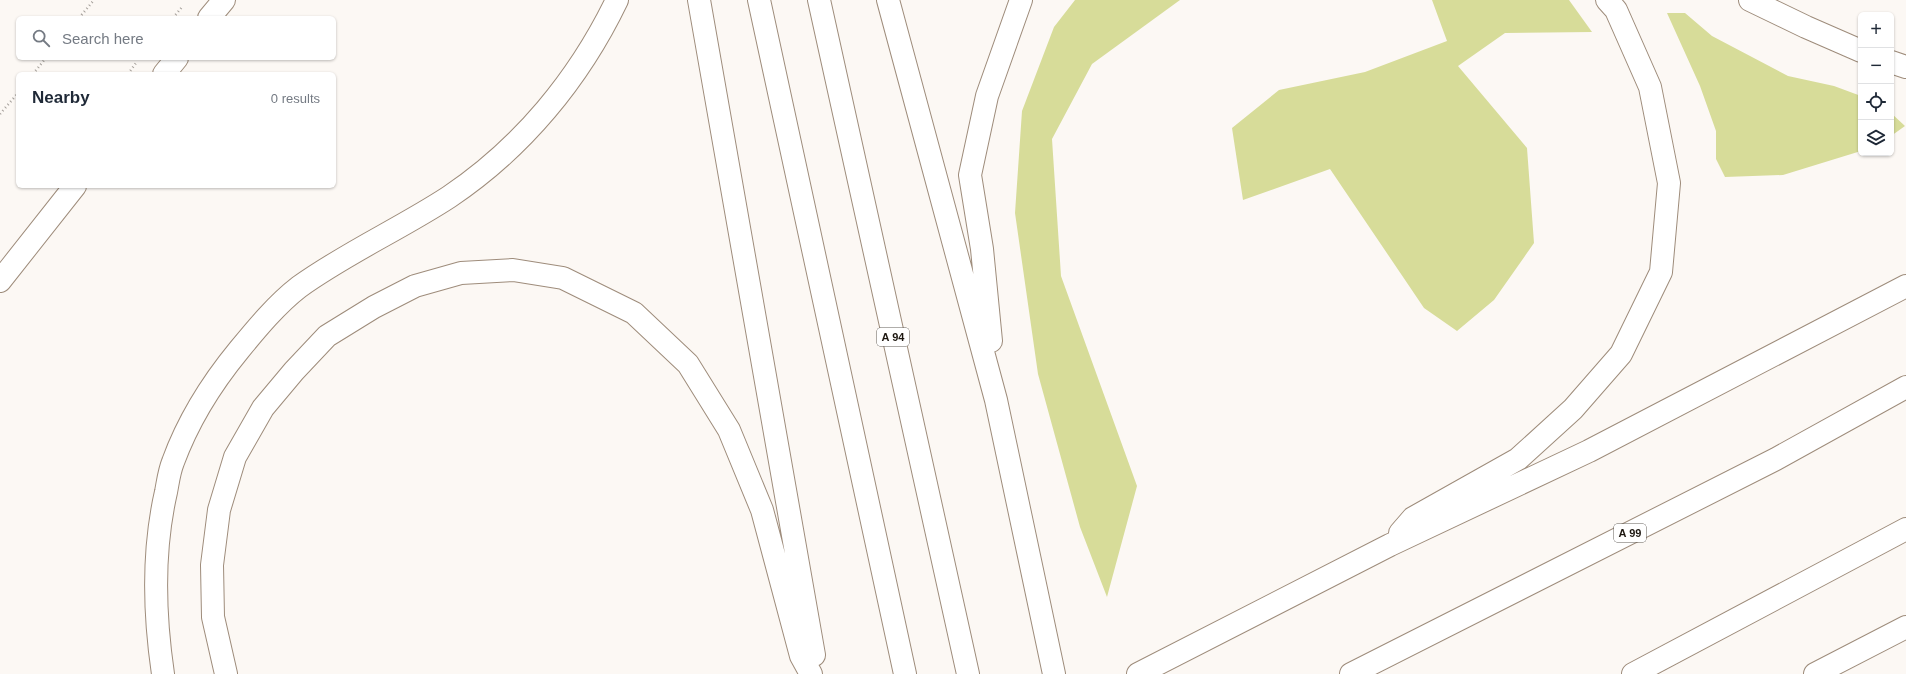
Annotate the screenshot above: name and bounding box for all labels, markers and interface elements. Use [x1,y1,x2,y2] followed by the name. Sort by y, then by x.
[1858,12,1894,156] map controls
[1858,12,1894,48] button: +
[16,16,336,60] search box
[30,27,52,49] icon: search
[62,30,144,47] text: Search here
[1858,48,1894,84] button: −
[1858,84,1894,120] button: locate
[32,88,90,107] text: Nearby
[271,91,320,106] text: 0 results
[1858,120,1894,156] button: layers
[877,328,909,346] road number: A 94
[1614,524,1646,542] road number: A 99

